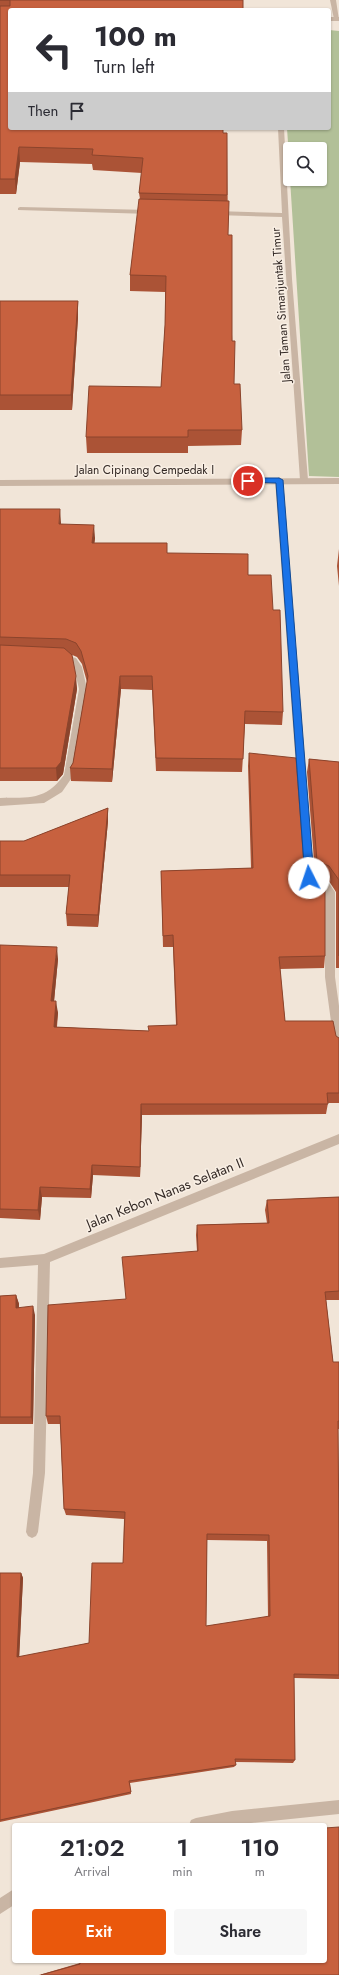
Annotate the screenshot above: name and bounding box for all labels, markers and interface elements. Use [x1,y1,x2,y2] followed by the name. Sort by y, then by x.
[94,16,177,57] text: 100 m
[28,24,80,76] icon: left
[94,54,154,80] text: Turn left
[28,100,58,122] text: Then
[66,100,88,122] icon: arrive
[283,142,327,186] map controls
[283,142,327,186] button: search
[267,226,296,385] street label: Jalan Taman Simanjuntak Timur
[74,461,214,479] street label: Jalan Cipinang Cempedak I
[231,464,265,498] pin
[237,470,259,492] icon: arrive
[288,857,330,899] position arrow
[81,1152,247,1235] street label: Jalan Kebon Nanas Selatan II
[60,1830,125,1865] text: 21:02
[177,1830,188,1865] text: 1
[240,1830,279,1865] text: 110
[74,1862,110,1881] text: Arrival
[172,1862,193,1881] text: min
[255,1862,265,1881] text: m
[32,1909,166,1955] button: Exit
[174,1909,307,1955] button: Share

